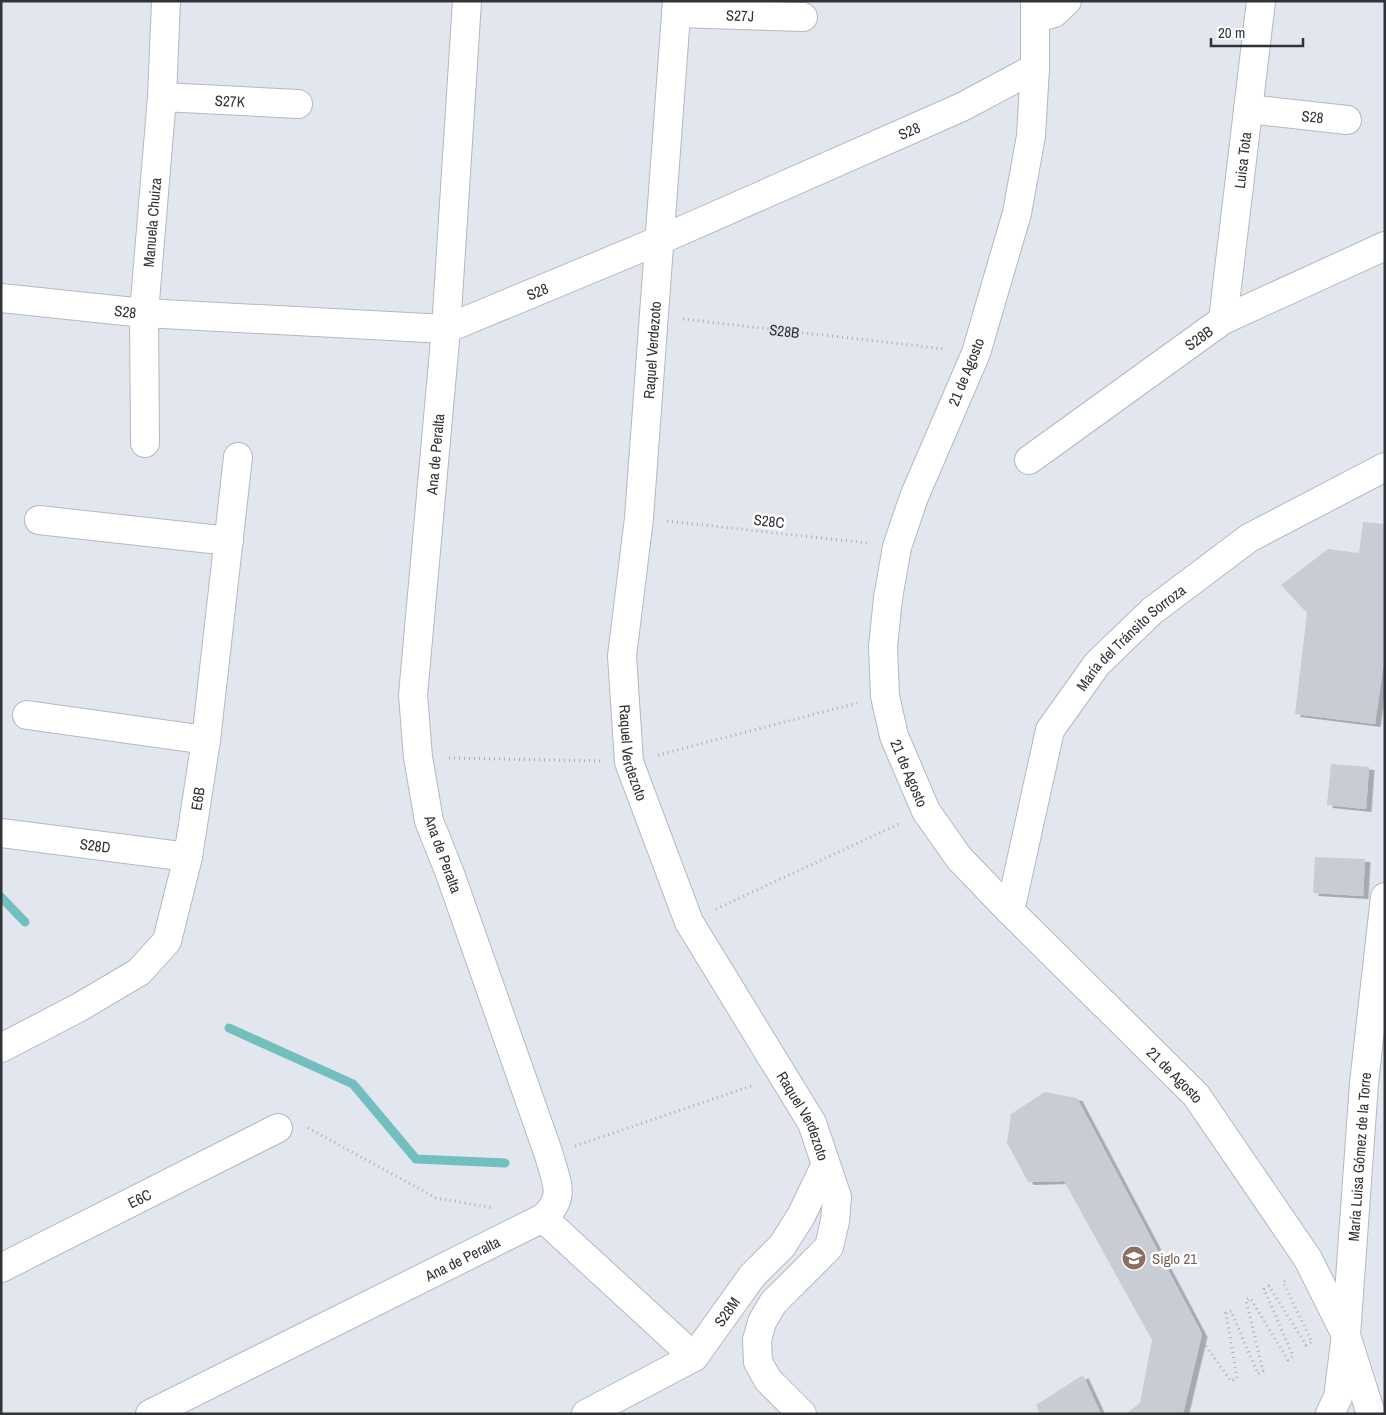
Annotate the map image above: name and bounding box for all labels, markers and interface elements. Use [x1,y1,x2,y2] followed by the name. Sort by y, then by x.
[726,4,754,26] street label: S27J
[1211,15,1304,47] scale bar
[1218,22,1245,43] text: 20 m
[214,89,246,112] street label: S27K
[1301,105,1325,128] street label: S28
[895,116,923,144] street label: S28
[1228,131,1256,189] street label: Luisa Tota
[137,177,166,268] street label: Manuela Chuiza
[523,277,552,305] street label: S28
[113,299,137,323] street label: S28
[638,300,666,400] street label: Raquel Verdezoto
[768,318,800,343] street label: S28B
[1180,320,1217,355] street label: S28B
[943,335,989,409] street label: 21 de Agosto
[421,412,449,497] street label: Ana de Peralta
[753,509,786,533] street label: S28C
[1071,579,1190,695] street label: María del Tránsito Sorroza
[615,704,653,804] street label: Raquel Verdezoto
[886,736,934,810] street label: 21 de Agosto
[185,786,209,812] street label: E6B
[419,811,467,896] street label: Ana de Peralta
[79,833,112,857] street label: S28D
[1142,1042,1209,1107] street label: 21 de Agosto
[772,1067,834,1163] street label: Raquel Verdezoto
[1342,1071,1376,1242] street label: María Luisa Gómez de la Torre
[124,1183,155,1213] street label: E6C
[420,1231,504,1286] street label: Ana de Peralta
[1121,1245,1147,1271] school or university icon: Siglo 21
[1152,1248,1197,1269] place label: Siglo 21
[709,1292,744,1331] street label: S28M

